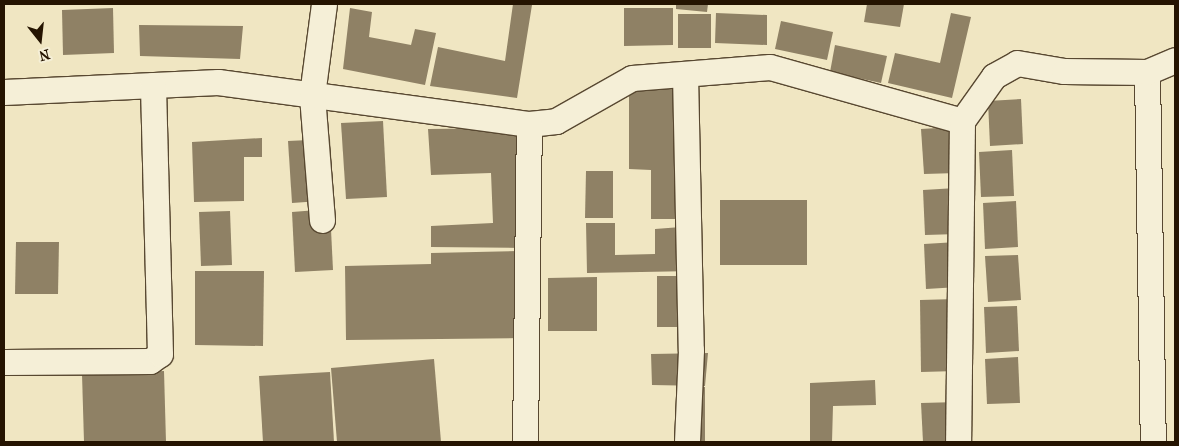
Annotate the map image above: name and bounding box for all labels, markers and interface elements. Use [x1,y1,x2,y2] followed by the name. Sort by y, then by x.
[15,15,65,65] north arrow
[37,45,52,65] text: N

